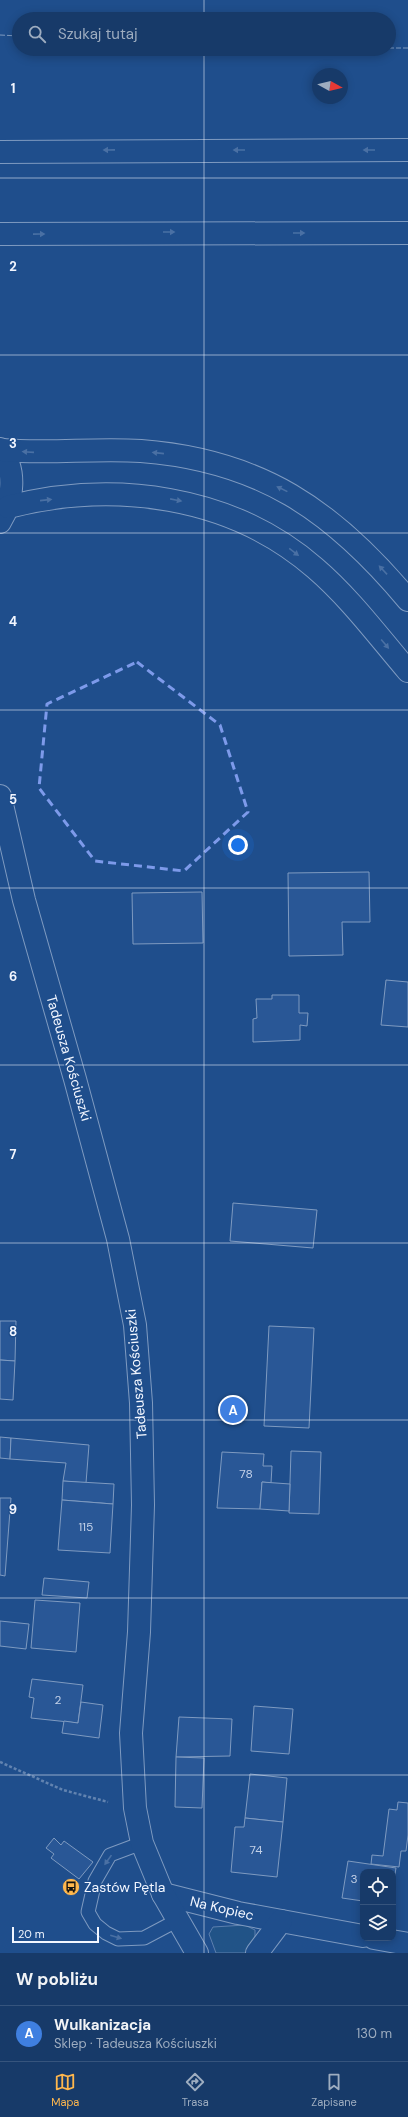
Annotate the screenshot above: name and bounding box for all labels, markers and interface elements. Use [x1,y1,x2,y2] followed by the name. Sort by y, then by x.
[12,12,396,56] search box
[26,23,48,45] icon: search
[58,24,138,44] text: Szukaj tutaj
[312,68,348,104] north arrow
[11,80,15,97] text: 1
[102,147,115,153] one-way arrow
[232,147,245,153] one-way arrow
[362,147,375,153] one-way arrow
[163,229,176,235] one-way arrow
[293,230,306,236] one-way arrow
[33,231,46,237] one-way arrow
[9,258,17,275] text: 2
[9,435,17,452] text: 3
[22,449,34,456] one-way arrow
[152,450,164,456] one-way arrow
[276,486,287,492] one-way arrow
[40,496,52,503] one-way arrow
[170,497,182,503] one-way arrow
[288,547,299,556] one-way arrow
[378,565,388,575] one-way arrow
[9,613,17,630] text: 4
[380,638,389,649] one-way arrow
[9,791,17,808] text: 5
[228,835,248,855] your location
[9,968,17,985] text: 6
[42,993,96,1123] street label: Tadeusza Kościuszki
[10,1146,17,1163] text: 7
[121,1308,151,1440] street label: Tadeusza Kościuszki
[9,1323,17,1340] text: 8
[220,1395,246,1425] pin: A
[239,1466,253,1482] house number: 78
[9,1501,17,1518] text: 9
[79,1519,93,1535] house number: 115
[55,1692,62,1708] house number: 2
[250,1842,262,1858] house number: 74
[104,1854,112,1865] one-way arrow
[360,1869,396,1941] map controls
[360,1869,396,1905] button: locate
[350,1871,358,1887] house number: 3
[61,1877,81,1897] bus stop icon: Zastów Pętla
[84,1878,165,1896] place label: Zastów Pętla
[188,1892,256,1924] street label: Na Kopiec
[360,1905,396,1941] button: layers
[12,1925,99,1944] scale bar
[18,1927,44,1941] text: 20 m
[110,1934,123,1940] one-way arrow
[16,1968,98,1990] text: W pobliżu
[54,2015,151,2035] text: Wulkanizacja
[24,2025,34,2042] text: A
[356,2025,392,2042] text: 130 m
[54,2035,217,2052] text: Sklep · Tadeusza Kościuszki
[51,2071,79,2109] tab: Mapa
[182,2071,209,2109] tab: Trasa
[311,2071,357,2109] tab: Zapisane

